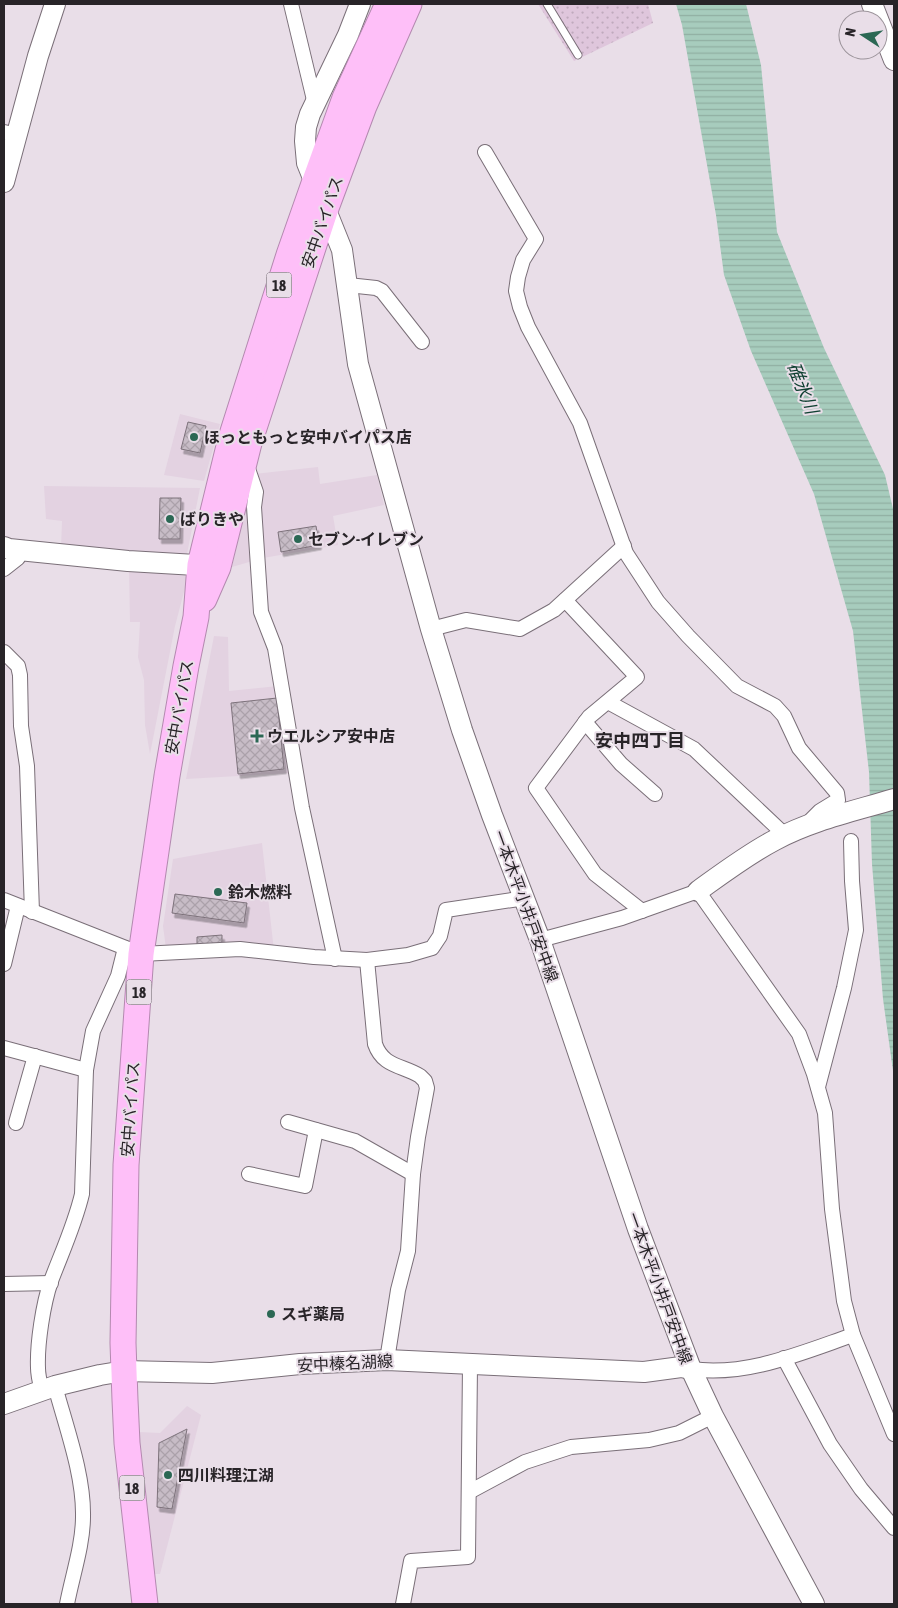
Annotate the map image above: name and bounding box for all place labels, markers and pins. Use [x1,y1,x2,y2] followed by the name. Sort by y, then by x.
[204,428,412,446] place label: ほっともっと安中バイパス店
[188,431,200,443] marker: ほっともっと安中バイパス店
[180,510,244,528] place label: ばりきや
[164,513,176,525] marker: ばりきや
[308,530,424,548] place label: セブン-イレブン
[292,533,304,545] marker: セブン-イレブン
[267,727,395,745] place label: ウエルシア安中店
[251,730,263,742] marker: ウエルシア安中店
[228,883,292,901] place label: 鈴木燃料
[212,886,224,898] marker: 鈴木燃料
[281,1305,345,1323] place label: スギ薬局
[265,1308,277,1320] marker: スギ薬局
[178,1466,274,1484] place label: 四川料理江湖
[162,1469,174,1481] marker: 四川料理江湖

